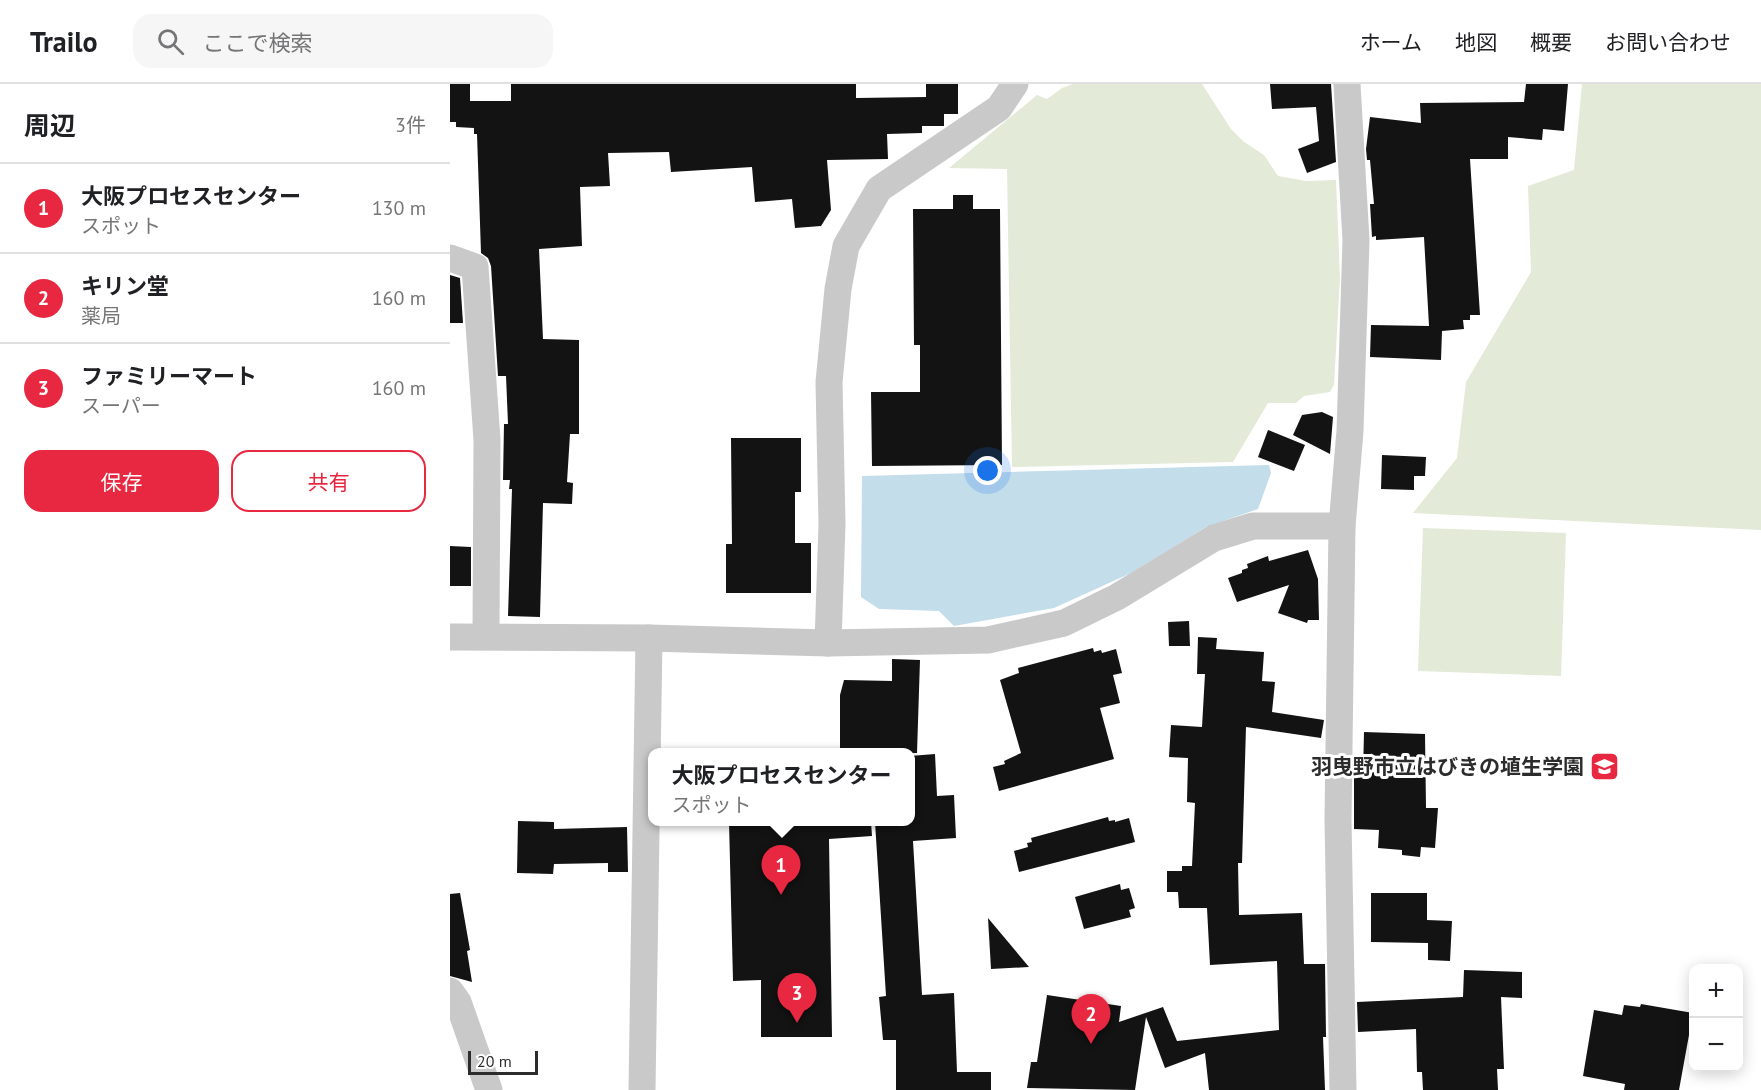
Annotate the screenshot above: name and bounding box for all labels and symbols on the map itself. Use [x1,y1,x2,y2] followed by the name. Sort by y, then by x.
[973,456,1002,485] your location
[1589,751,1621,783] school or university icon: 羽曳野市立はびきの埴生学園
[1311,753,1584,780] place label: 羽曳野市立はびきの埴生学園
[762,846,800,895] pin: 1
[778,974,816,1023] pin: 3
[1072,994,1110,1044] pin: 2
[468,1048,538,1076] scale bar

